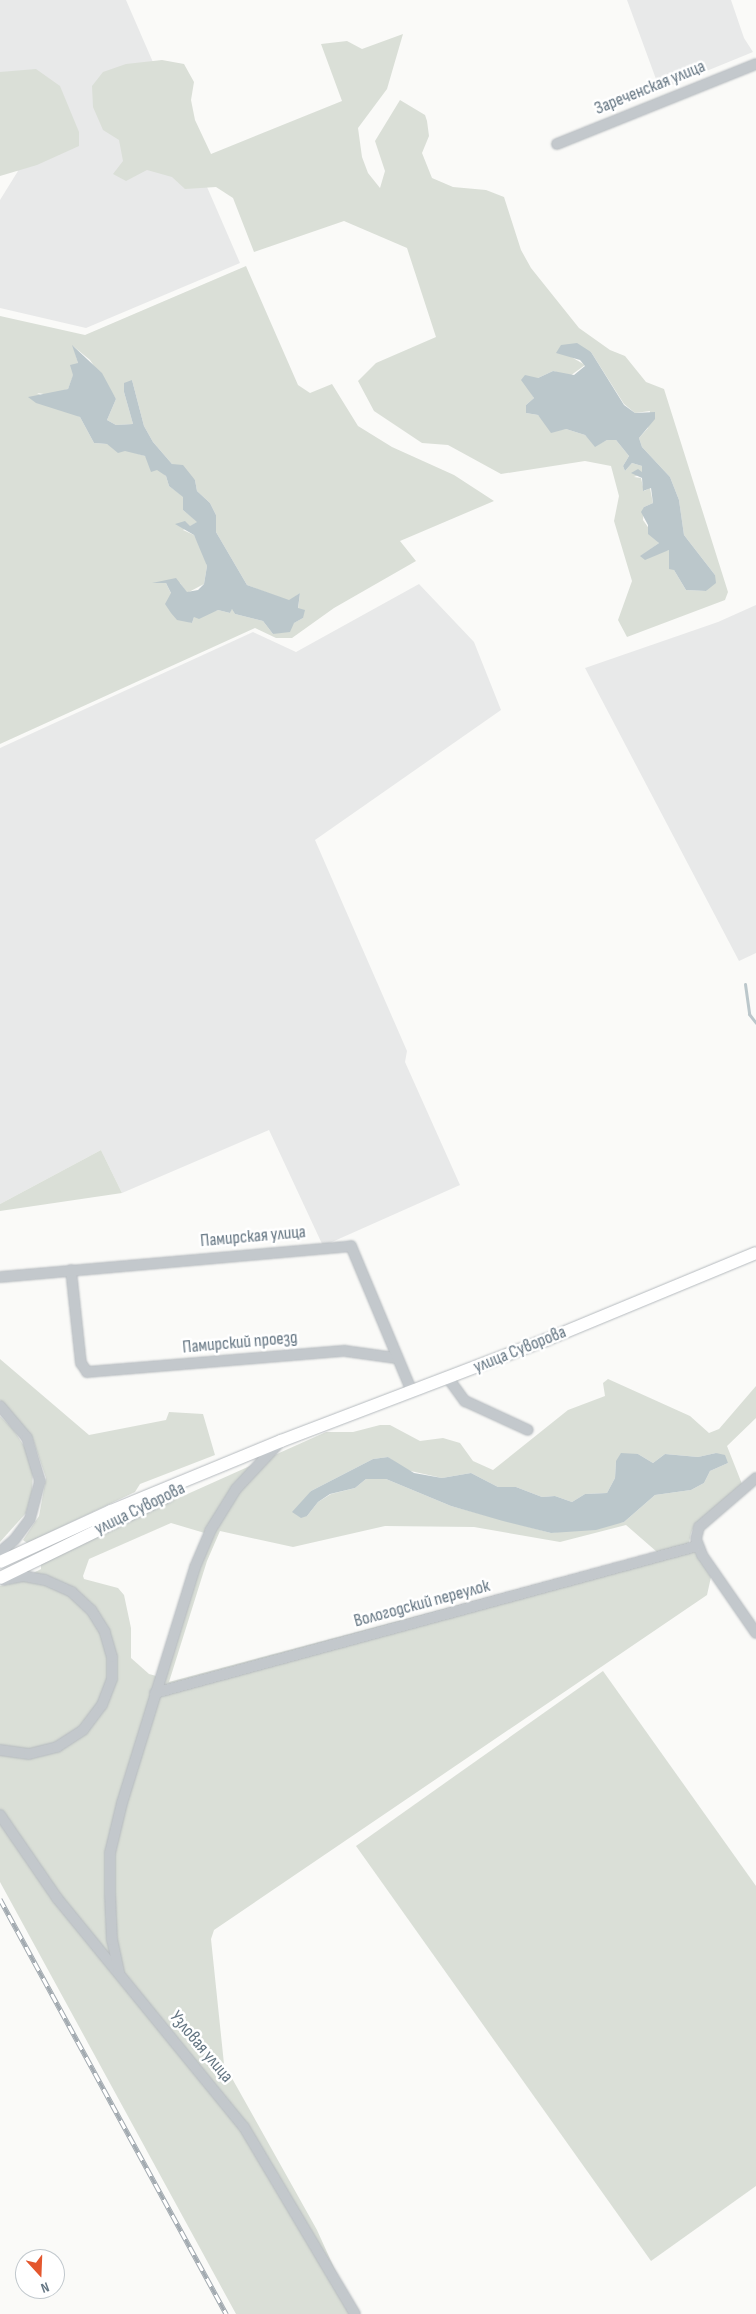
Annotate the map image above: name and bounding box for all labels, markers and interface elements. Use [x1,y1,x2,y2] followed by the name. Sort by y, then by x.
[592,56,708,120] street label: Зареченская улица
[199,1222,307,1252] street label: Памирская улица
[471,1322,569,1378] street label: улица Суворова
[182,1327,298,1359] street label: Памирский проезд
[91,1478,189,1540] street label: улица Суворова
[352,1575,492,1633] street label: Вологодский переулок
[165,2007,237,2087] street label: Узловая улица
[15,2249,65,2299] north arrow
[39,2278,51,2297] text: N

